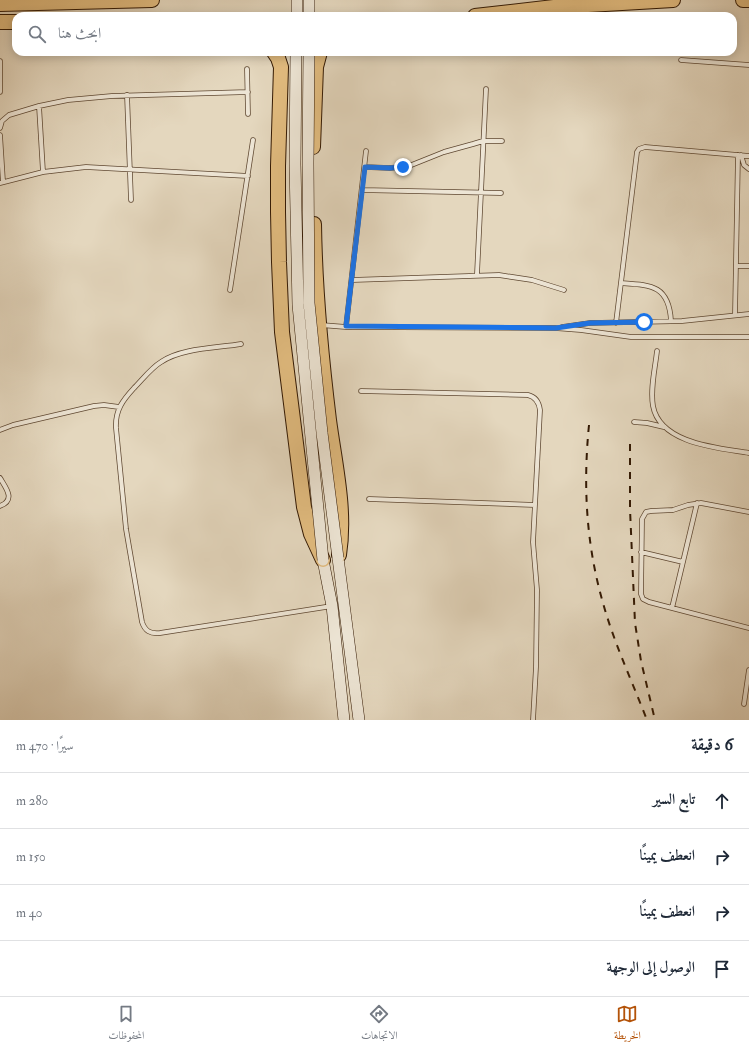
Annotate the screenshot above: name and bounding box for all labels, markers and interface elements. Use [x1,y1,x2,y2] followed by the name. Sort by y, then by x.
[12,12,737,56] search box
[26,23,48,45] icon: search
[58,24,101,43] text: ابحث هنا
[394,158,412,176] route end
[635,313,653,331] route start
[691,734,733,755] text: 6 دقيقة
[16,738,74,754] text: سيرًا · 470 m
[653,790,695,809] text: تابع السير
[711,790,733,812] icon: ahead
[16,793,48,809] text: 280 m
[640,846,695,865] text: انعطف يمينًا
[711,846,733,868] icon: right
[16,849,46,865] text: 150 m
[640,902,695,921] text: انعطف يمينًا
[711,902,733,924] icon: right
[16,905,43,921] text: 40 m
[607,958,695,977] text: الوصول إلى الوجهة
[711,958,733,980] icon: arrive
[108,1003,144,1046] tab: المحفوظات
[361,1003,398,1046] tab: الاتجاهات
[614,1003,641,1046] tab: الخريطة

